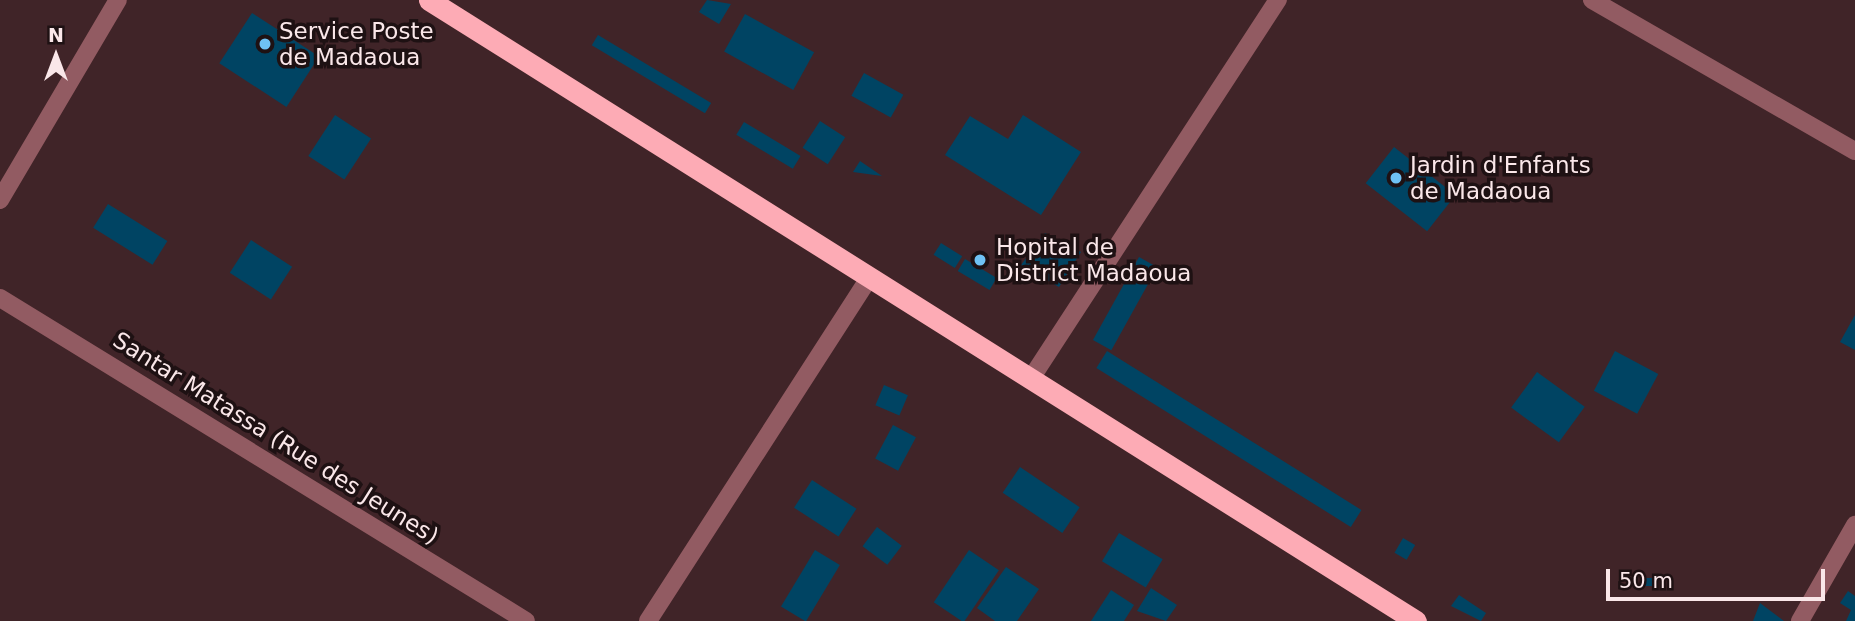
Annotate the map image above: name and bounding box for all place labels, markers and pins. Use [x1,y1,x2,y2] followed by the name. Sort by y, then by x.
[279,17,434,71] place label: Service Poste de Madaoua
[257,36,273,52] marker: Service Poste de Madaoua
[1410,151,1591,205] place label: Jardin d'Enfants de Madaoua
[1388,170,1404,186] marker: Jardin d'Enfants de Madaoua
[996,233,1191,287] place label: Hopital de District Madaoua
[970,250,990,270] marker: Hopital de District Madaoua

